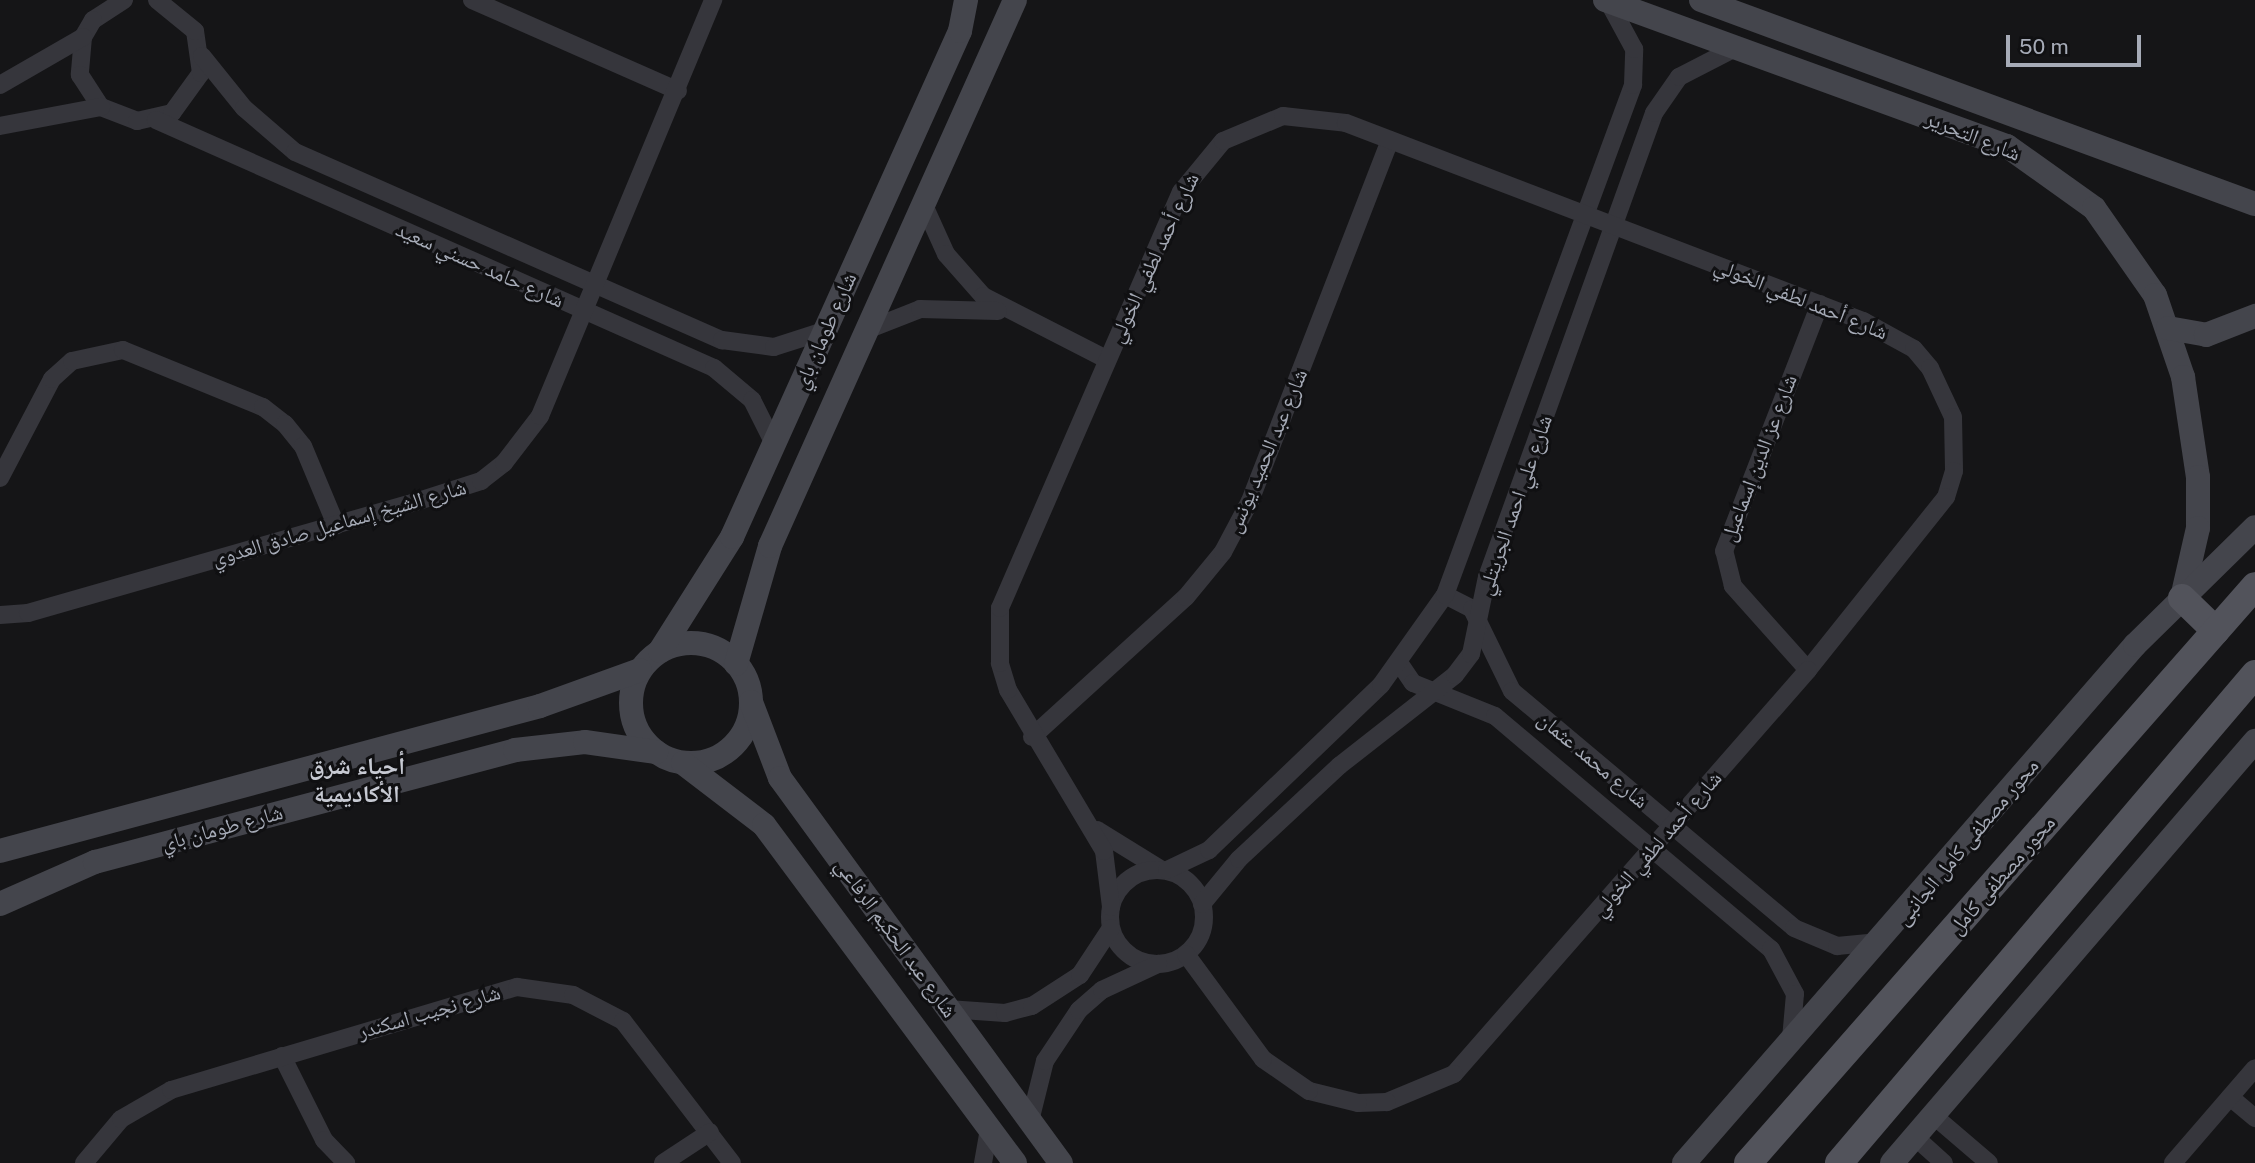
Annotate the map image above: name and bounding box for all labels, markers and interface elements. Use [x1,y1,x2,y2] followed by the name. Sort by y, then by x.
[2010,21,2145,65] scale bar
[2019,34,2069,59] text: 50 m
[1922,106,2024,166] street label: شارع التحرير
[1104,169,1204,347] street label: شارع أحمد لطفي الخولي
[392,217,568,313] street label: شارع حامد حسني سعيد
[1711,253,1891,345] street label: شارع أحمد لطفي الخولي
[788,269,862,393] street label: شارع طومان باي
[1221,365,1313,537] street label: شارع عبد الحميد يونس
[1716,371,1802,545] street label: شارع عز الدين إسماعيل
[1472,412,1558,598] street label: شارع علي احمد الجريتلي
[209,475,469,571] street label: شارع الشيخ إسماعيل صادق العدوي
[1533,706,1653,814] street label: شارع محمد عثمان
[309,752,405,808] district label: أحياء شرق الأكاديمية
[1890,754,2044,930] street label: محور مصطفى كامل الجانبى
[1587,766,1727,922] street label: شارع أحمد لطفي الخولي
[158,800,286,856] street label: شارع طومان باي
[1943,810,2061,940] street label: محور مصطفى كامل
[830,853,962,1023] street label: شارع عبد الحكيم الرفاعي
[355,980,503,1044] street label: شارع نجيب اسكندر

